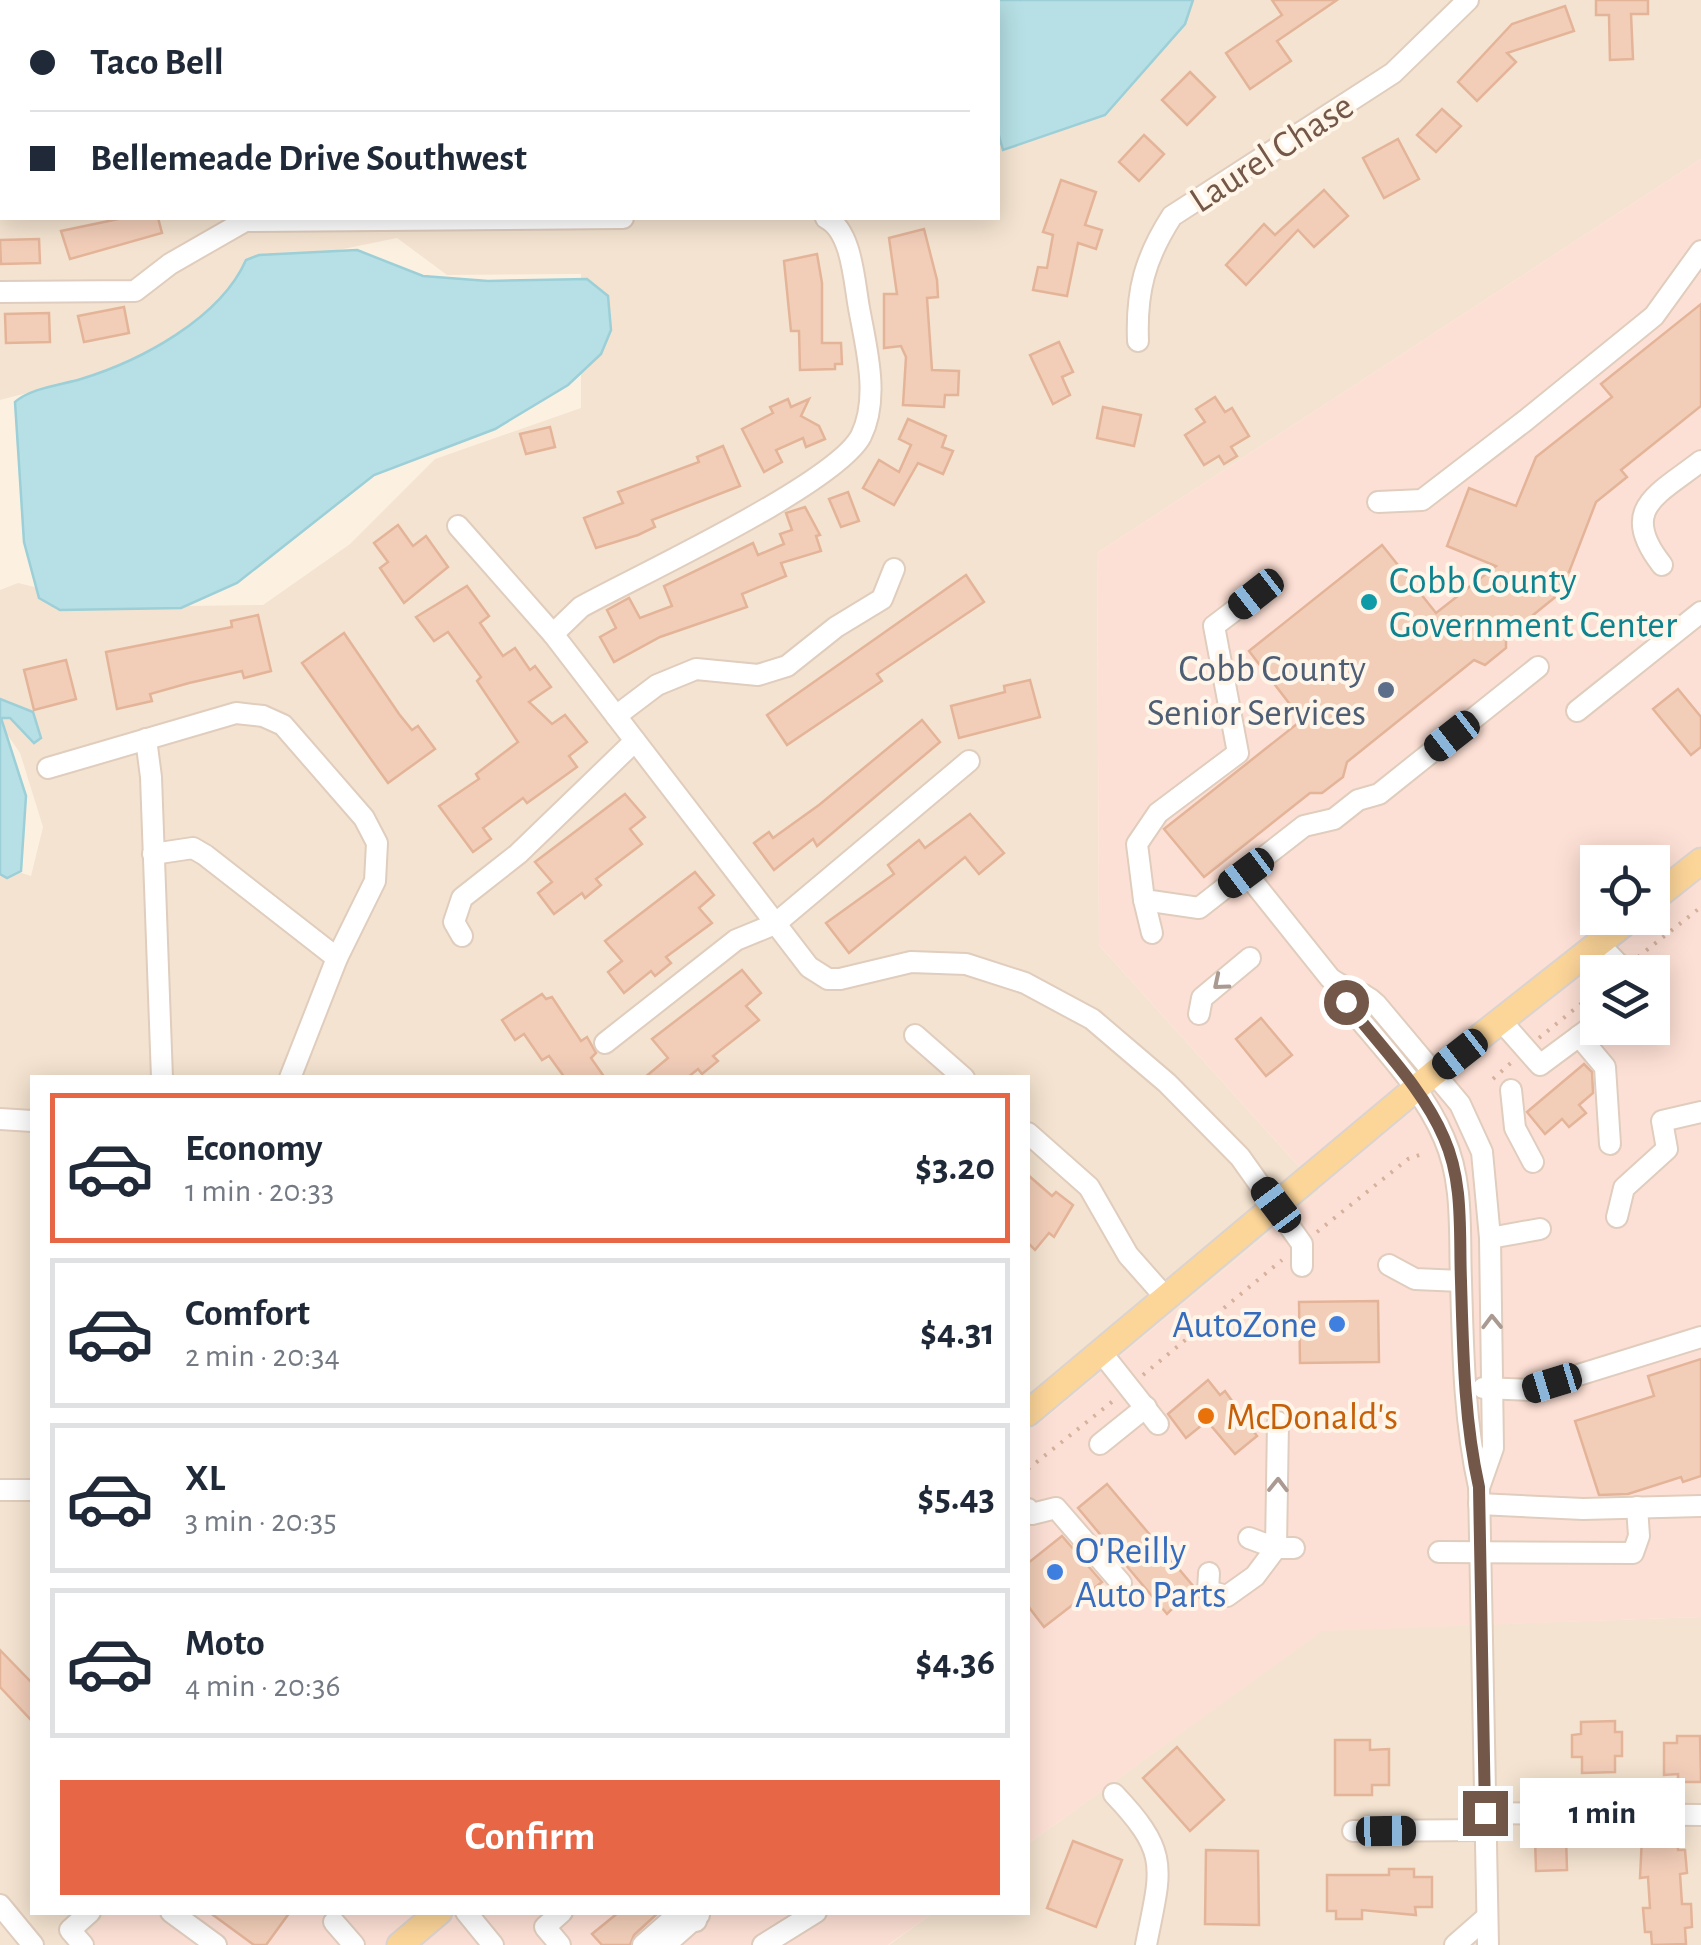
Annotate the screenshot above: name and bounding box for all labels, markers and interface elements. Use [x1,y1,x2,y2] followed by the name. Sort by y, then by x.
[90,44,224,82] text: Taco Bell
[1184,87,1361,220] street label: Laurel Chase
[90,140,527,178] text: Bellemeade Drive Southwest
[1389,563,1678,645] place label: Cobb County Government Center
[1223,564,1289,624] car
[1358,591,1380,613] marker: Cobb County Government Center
[1147,651,1366,733] place label: Cobb County Senior Services
[1375,679,1397,701] marker: Cobb County Senior Services
[1419,706,1485,766] car
[1213,843,1279,903] car
[1580,845,1670,1045] map controls
[1580,845,1670,935] button: locate
[1580,955,1670,1045] button: layers
[1213,972,1232,990] one-way arrow
[1324,980,1369,1025] route start
[1427,1024,1493,1084] car
[65,1123,155,1213] icon: car
[185,1130,323,1168] text: Economy
[915,1149,995,1187] text: $3.20
[1246,1172,1306,1238] car
[185,1175,334,1207] text: 1 min · 20:33
[65,1288,155,1378] icon: car
[185,1295,310,1333] text: Comfort
[1172,1307,1317,1345] place label: AutoZone
[1326,1313,1348,1335] marker: AutoZone
[1481,1313,1503,1328] one-way arrow
[920,1314,995,1352] text: $4.31
[185,1340,340,1372] text: 2 min · 20:34
[1519,1360,1585,1406] car
[1226,1399,1398,1437] place label: McDonald's
[1195,1405,1217,1427] marker: McDonald's
[65,1453,155,1543] icon: car
[185,1460,225,1498] text: XL
[1267,1476,1288,1492] one-way arrow
[917,1479,995,1517] text: $5.43
[185,1505,337,1537] text: 3 min · 20:35
[1075,1533,1227,1615] place label: O'Reilly Auto Parts
[1044,1561,1066,1583] marker: O'Reilly Auto Parts
[65,1618,155,1708] icon: car
[185,1625,265,1663] text: Moto
[915,1644,995,1682] text: $4.36
[185,1670,340,1702] text: 4 min · 20:36
[1520,1778,1685,1848] callout: 1 min
[60,1780,1000,1895] button: Confirm
[1463,1791,1508,1836] route end
[1569,1797,1636,1829] text: 1 min
[1356,1815,1416,1847] car

